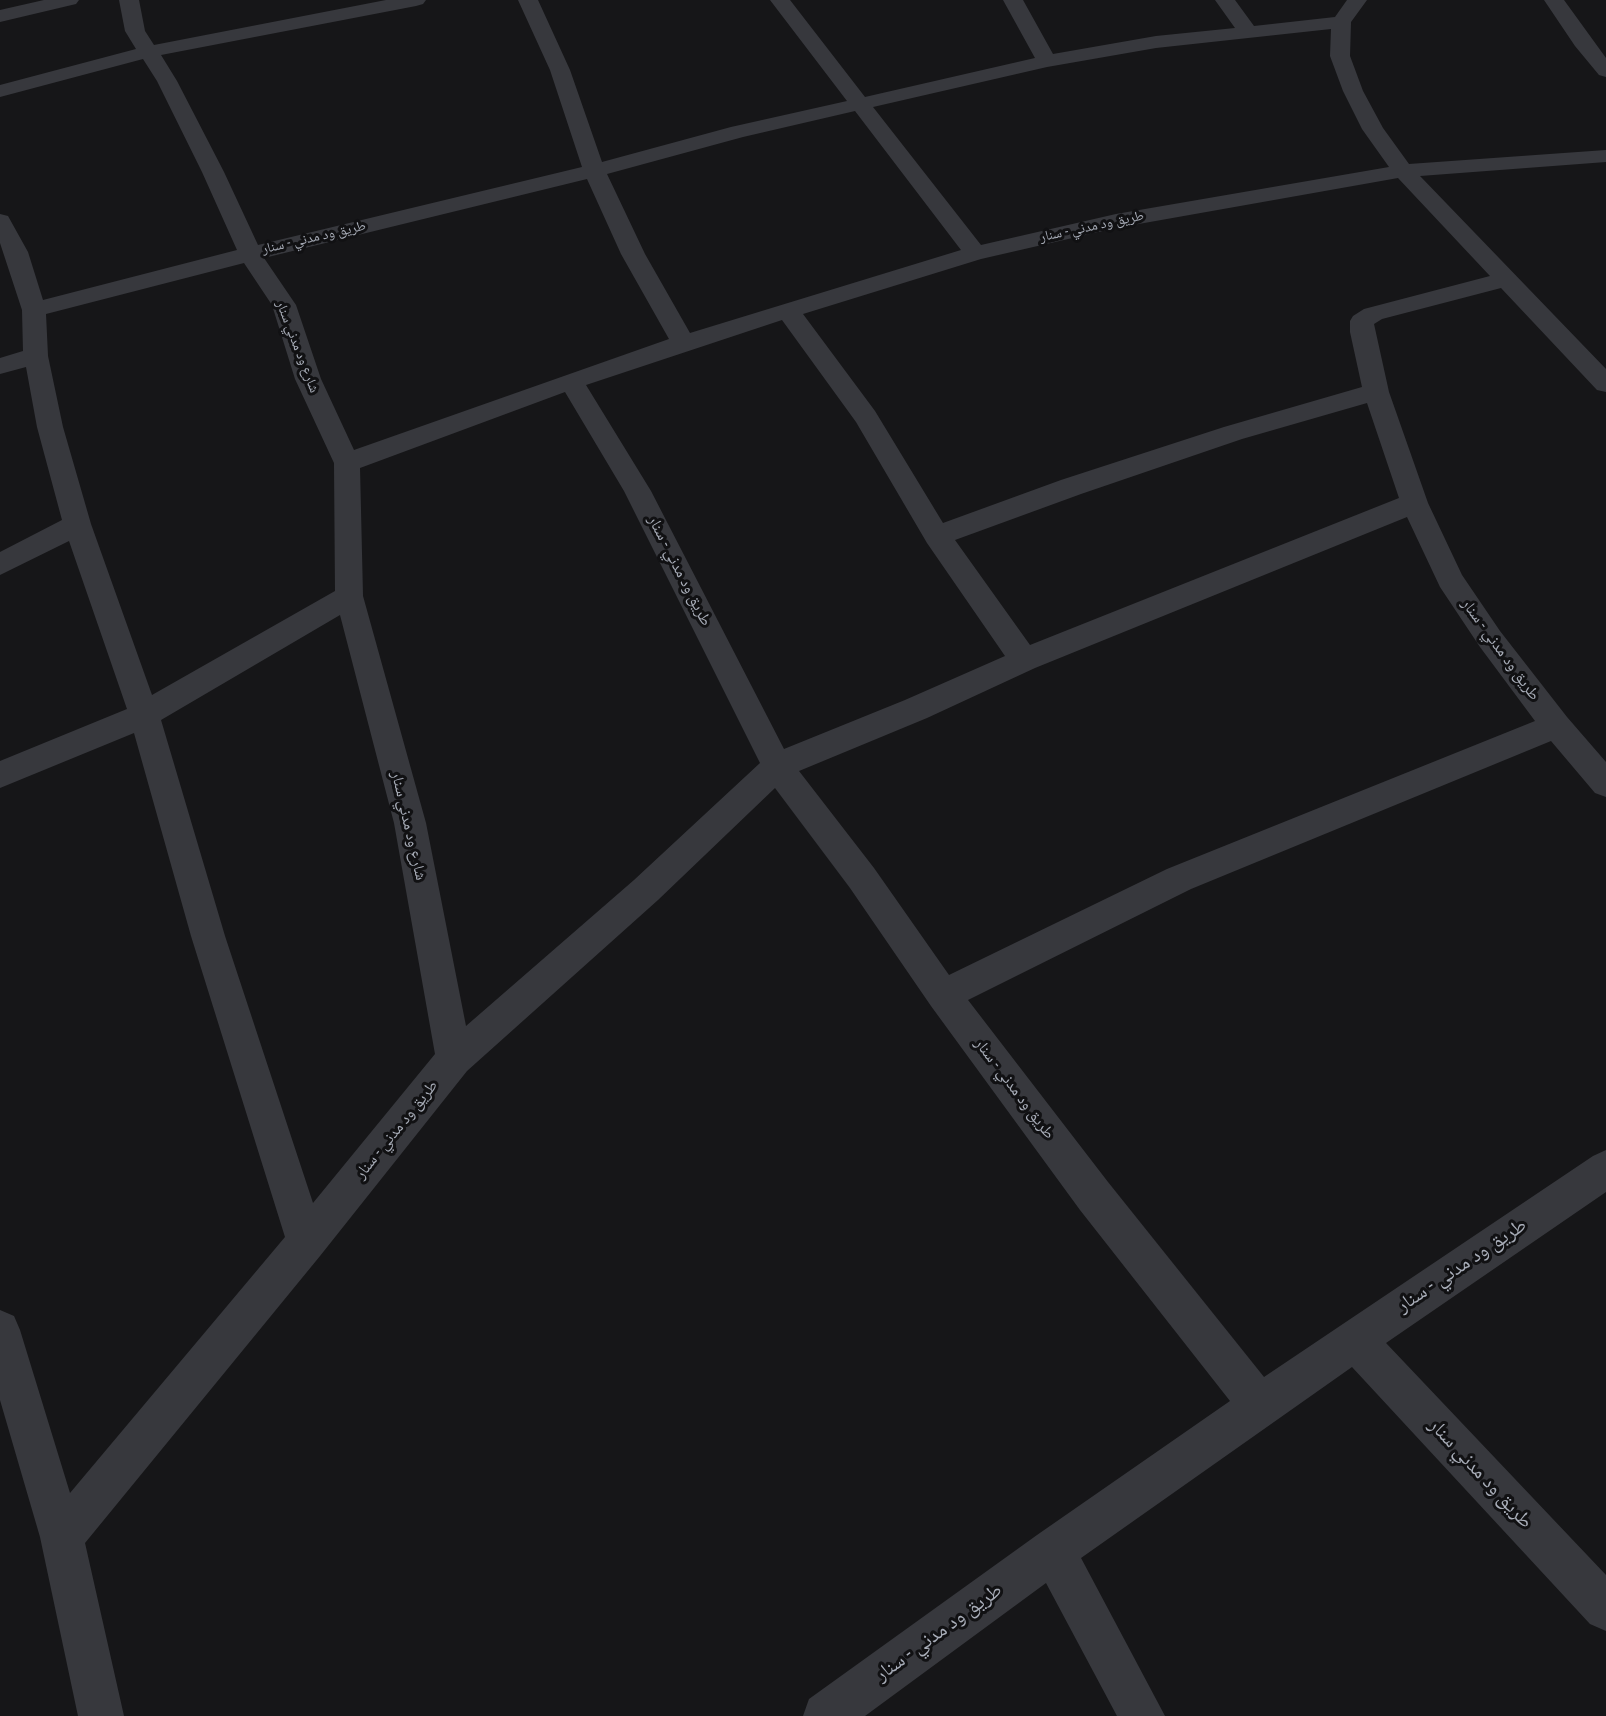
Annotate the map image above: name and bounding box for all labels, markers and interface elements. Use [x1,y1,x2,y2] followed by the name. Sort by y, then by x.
[1038,208,1146,246] street label: طريق ود مدني - سنار
[260,218,368,258] street label: طريق ود مدني - سنار
[272,299,322,395] street label: شارع ود مدني سنار
[643,513,715,629] street label: طريق ود مدني - سنار
[1457,595,1543,705] street label: طريق ود مدني - سنار
[386,770,430,882] street label: شارع ود مدني سنار
[970,1035,1058,1143] street label: طريق ود مدني - سنار
[351,1077,443,1183] street label: طريق ود مدني - سنار
[1392,1214,1532,1318] street label: طريق ود مدني - سنار
[1423,1414,1537,1534] street label: طريق ود مدني سنار
[871,1579,1007,1687] street label: طريق ود مدني - سنار

